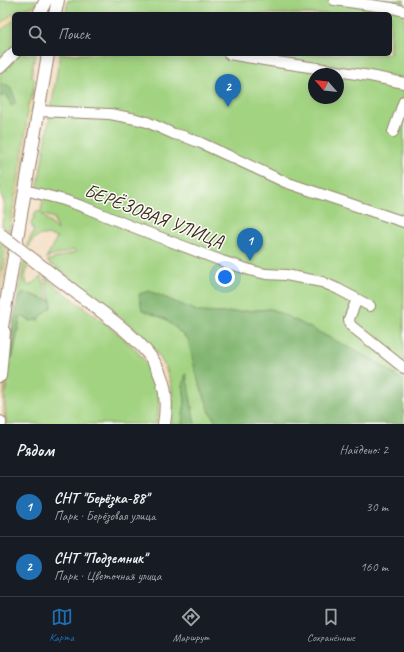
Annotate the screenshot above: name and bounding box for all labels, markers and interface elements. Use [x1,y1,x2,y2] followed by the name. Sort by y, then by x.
[12,12,392,56] search box
[26,23,48,45] icon: search
[58,25,90,44] text: Поиск
[308,68,344,104] north arrow
[215,74,241,107] pin: 2
[81,178,227,254] street label: БЕРЁЗОВАЯ УЛИЦА
[237,228,263,261] pin: 1
[215,267,235,287] your location
[16,440,54,461] text: Рядом
[340,442,388,458] text: Найдено: 2
[54,489,149,508] text: СНТ "Берёзка-88"
[26,499,32,515] text: 1
[366,499,388,515] text: 30 m
[54,508,156,524] text: Парк · Берёзовая улица
[54,549,147,568] text: СНТ "Подземник"
[26,559,32,575] text: 2
[360,559,388,575] text: 160 m
[54,568,161,584] text: Парк · Цветочная улица
[49,606,74,644] tab: Карта
[173,606,209,644] tab: Маршрут
[307,606,355,644] tab: Сохранённые

